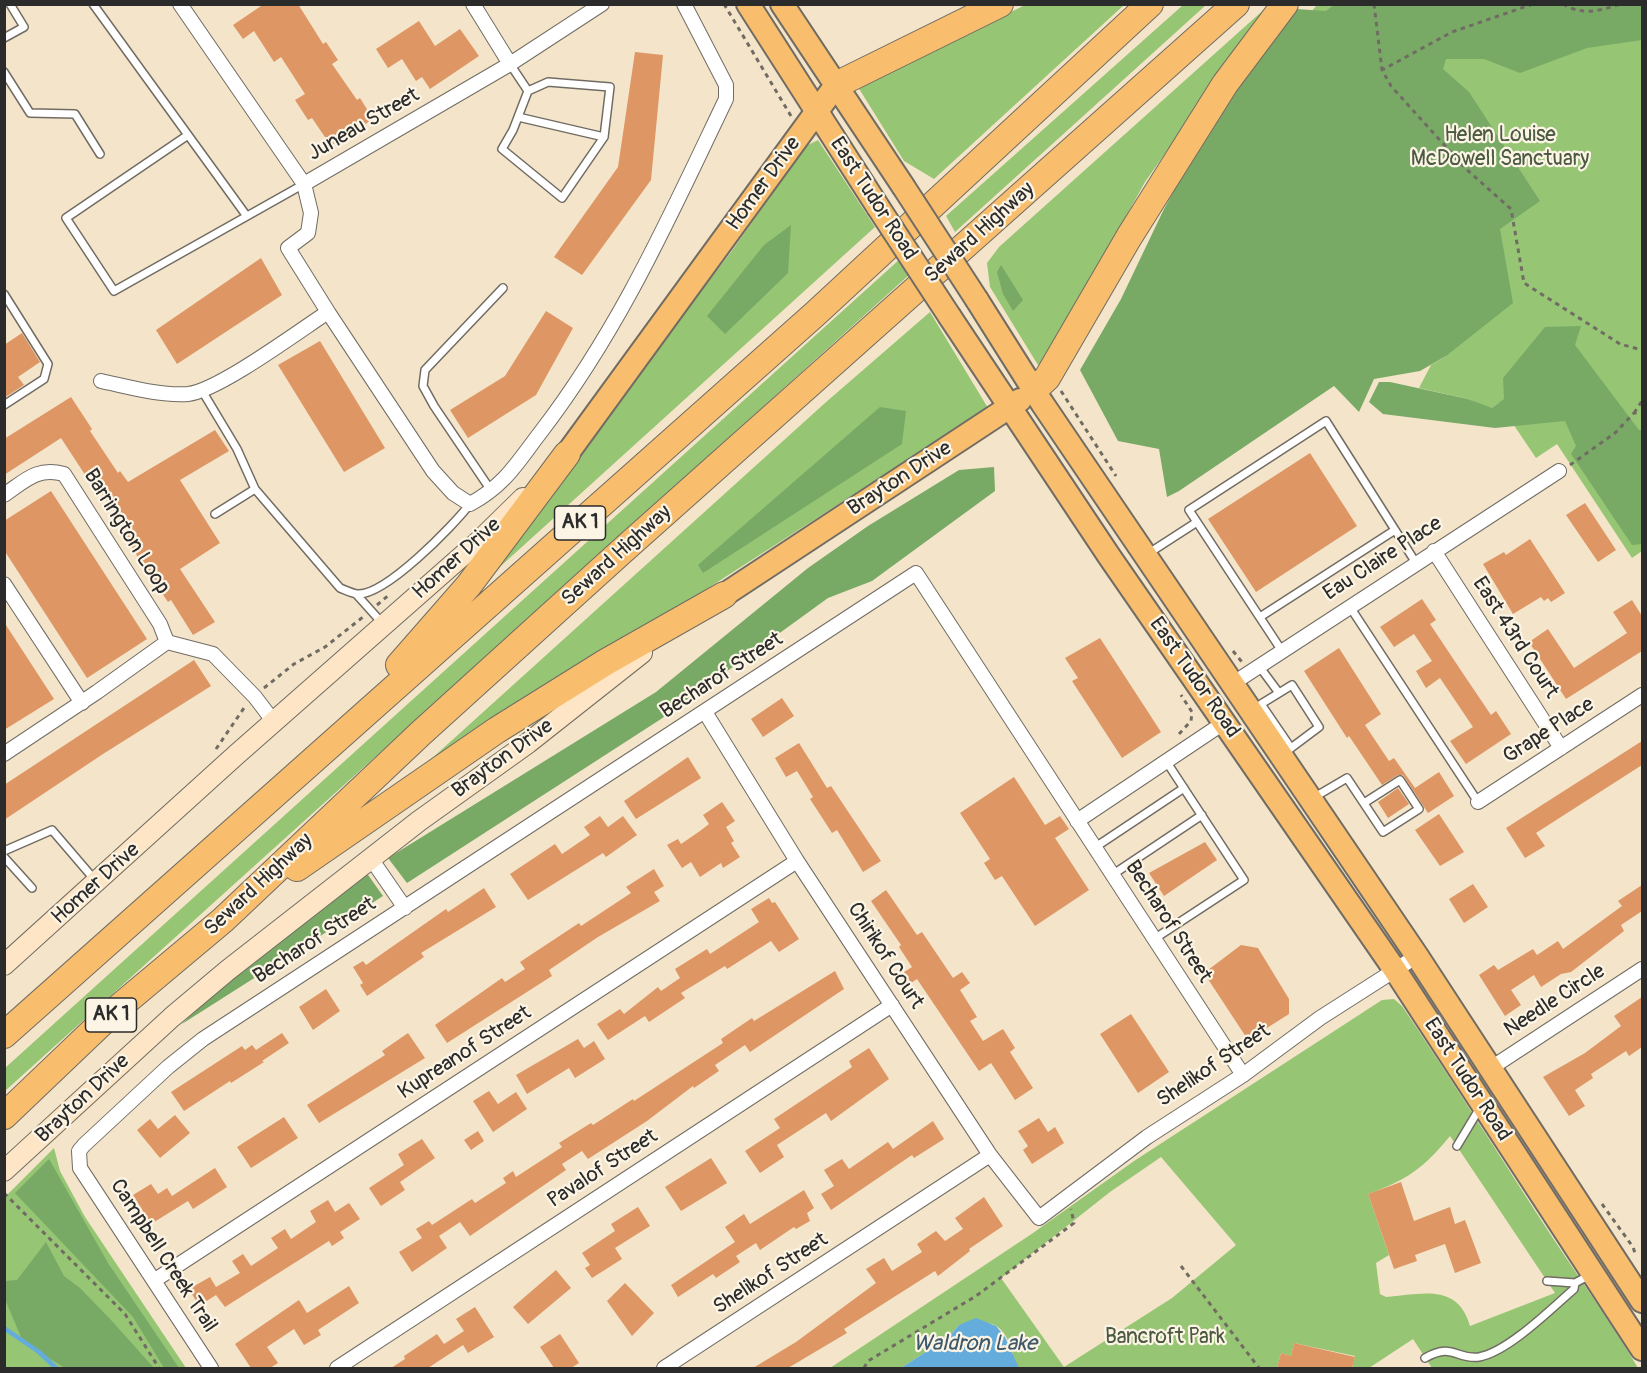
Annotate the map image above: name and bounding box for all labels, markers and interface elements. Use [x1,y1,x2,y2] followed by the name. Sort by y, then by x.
[304,83,424,167] street label: Juneau Street
[1411,123,1589,173] park label: Helen Louise McDowell Sanctuary
[722,132,806,236] street label: Homer Drive
[824,133,922,265] street label: East Tudor Road
[920,177,1040,289] street label: Seward Highway
[843,436,957,522] street label: Brayton Drive
[77,465,175,599] street label: Barrington Loop
[557,500,677,612] street label: Seward Highway
[554,506,606,540] road number: AK 1
[1319,511,1447,607] street label: Eau Claire Place
[408,513,506,605] street label: Homer Drive
[1466,573,1564,703] street label: East 43rd Court
[1143,613,1245,743] street label: East Tudor Road
[656,627,788,725] street label: Becharof Street
[1499,692,1599,770] street label: Grape Place
[447,714,559,804] street label: Brayton Drive
[200,828,318,942] street label: Seward Highway
[47,838,145,930] street label: Homer Drive
[1119,856,1217,988] street label: Becharof Street
[249,892,381,990] street label: Becharof Street
[841,898,929,1014] street label: Chirikof Court
[1500,959,1610,1043] street label: Needle Circle
[86,998,136,1032] road number: AK 1
[394,1001,536,1105] street label: Kupreanof Street
[1418,1014,1516,1146] street label: East Tudor Road
[1153,1019,1275,1113] street label: Shelikof Street
[31,1049,135,1149] street label: Brayton Drive
[543,1124,663,1214] street label: Pavalof Street
[104,1175,222,1337] street label: Campbell Creek Trail
[709,1228,833,1320] street label: Shelikof Street
[1105,1325,1225,1351] park label: Bancroft Park
[913,1331,1037,1357] water label: Waldron Lake

